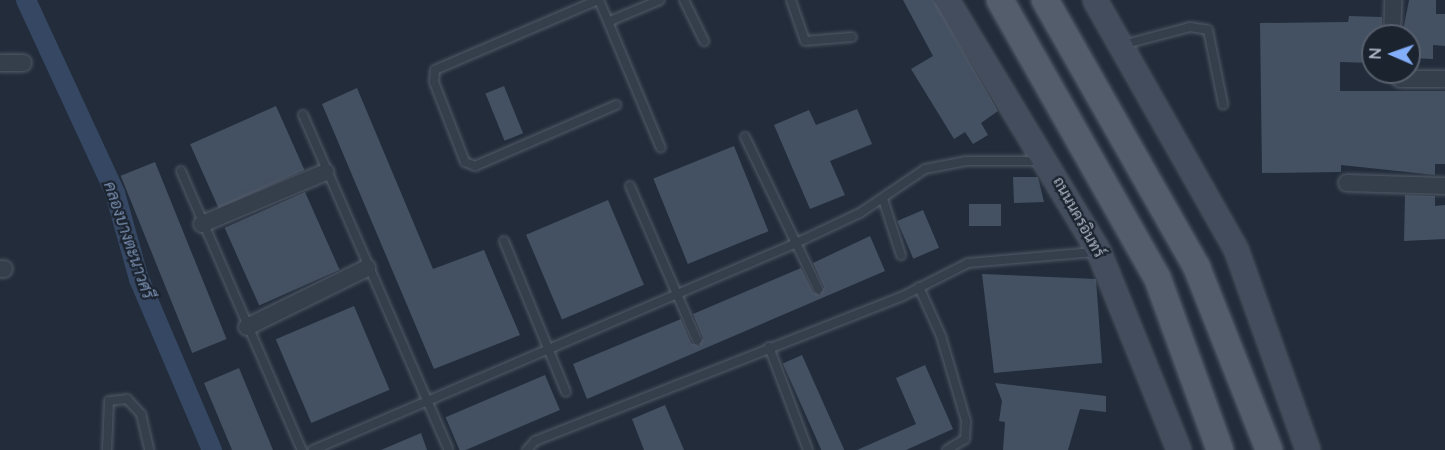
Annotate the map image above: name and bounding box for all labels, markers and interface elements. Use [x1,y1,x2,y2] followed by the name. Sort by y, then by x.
[1361,24,1421,84] north arrow
[1365,47,1385,60] text: N
[1050,174,1108,260] street label: ถนนนครอินทร์
[100,179,158,301] water label: คลองบางตะนาวศรี

